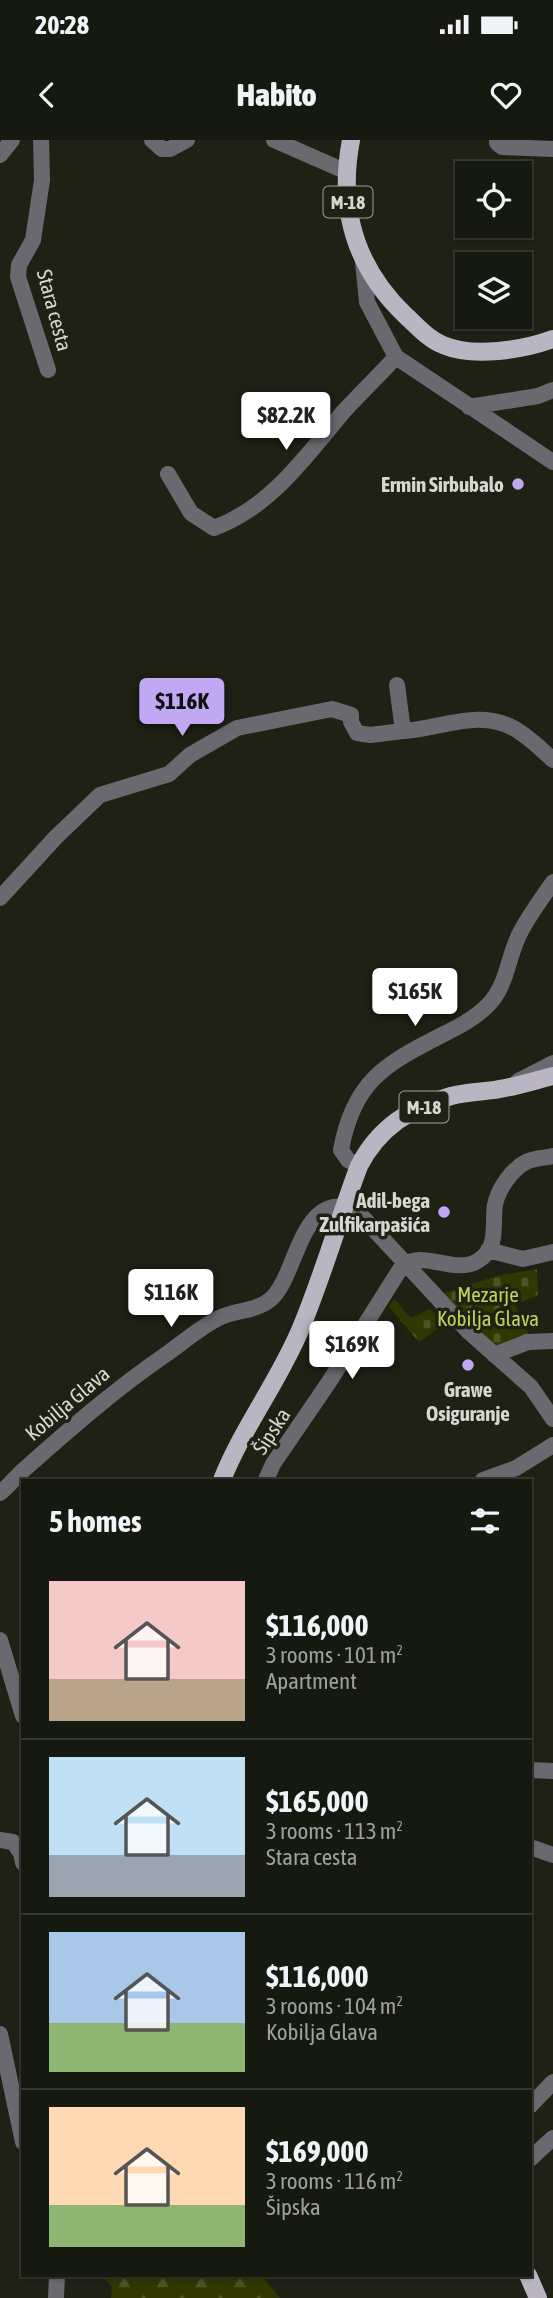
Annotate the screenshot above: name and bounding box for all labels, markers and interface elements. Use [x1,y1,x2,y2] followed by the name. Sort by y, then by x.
[35,10,89,40] text: 20:28
[28,76,66,114] icon: back
[237,76,316,113] text: Habito
[487,76,525,114] icon: heart
[455,161,532,329] map controls
[455,161,532,238] button: locate
[324,186,372,218] road number: M-18
[455,252,532,329] button: layers
[33,267,77,353] street label: Stara cesta
[229,392,343,452] pin: $82.2K
[257,402,315,428] text: $82.2K
[381,472,504,496] place label: Ermin Sirbubalo
[510,476,526,492] marker: Ermin Sirbubalo
[133,678,231,738] pin: $116K
[155,688,209,714] text: $116K
[366,968,464,1028] pin: $165K
[388,978,442,1004] text: $165K
[400,1091,448,1122] road number: M-18
[320,1188,430,1236] place label: Adil-bega Zulfikarpašića
[436,1204,452,1220] marker: Adil-bega Zulfikarpašića
[122,1270,220,1329] pin: $116K
[144,1279,198,1305] text: $116K
[437,1282,539,1330] park label: Mezarje Kobilja Glava
[303,1322,401,1381] pin: $169K
[325,1331,379,1357] text: $169K
[460,1357,476,1373] marker: Grawe Osiguranje
[20,1361,114,1445] street label: Kobilja Glava
[426,1377,510,1425] place label: Grawe Osiguranje
[247,1403,295,1459] street label: Šipska
[466,1502,504,1540] icon: filters
[49,1504,142,1538] text: 5 homes
[266,1608,369,1642] text: $116,000
[105,1609,189,1693] icon: home
[266,1642,403,1668] text: 3 rooms · 101 m²
[266,1668,357,1694] text: Apartment
[266,1784,369,1818] text: $165,000
[105,1785,189,1869] icon: home
[266,1818,403,1844] text: 3 rooms · 113 m²
[266,1844,358,1870] text: Stara cesta
[266,1959,369,1993] text: $116,000
[105,1960,189,2044] icon: home
[266,1993,403,2019] text: 3 rooms · 104 m²
[266,2019,378,2045] text: Kobilja Glava
[266,2134,369,2168] text: $169,000
[105,2135,189,2219] icon: home
[266,2168,403,2194] text: 3 rooms · 116 m²
[266,2194,321,2220] text: Šipska

